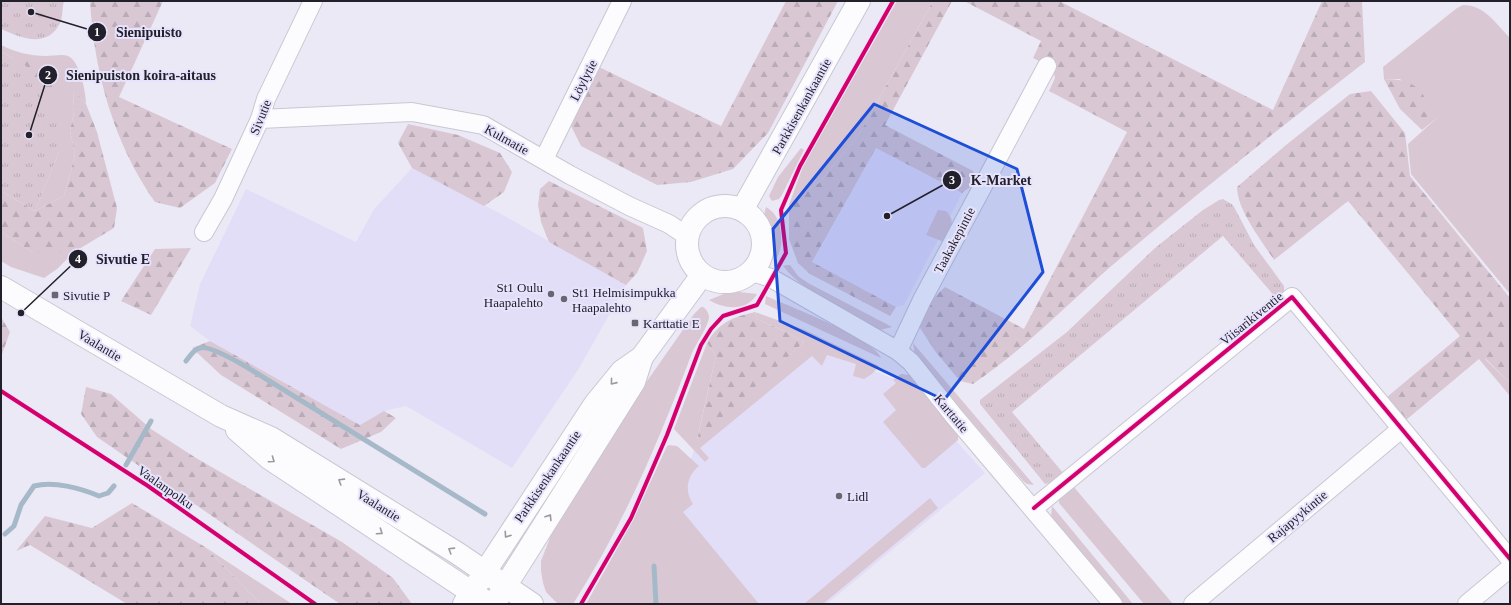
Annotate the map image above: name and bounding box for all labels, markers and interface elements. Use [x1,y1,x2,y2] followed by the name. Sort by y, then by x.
[87,19,190,45] callout: Sienipuisto
[94,25,100,39] text: 1
[116,25,182,40] text: Sienipuisto
[769,55,834,157] street label: Parkkisenkankaantie
[567,57,600,103] street label: Löylytie
[38,62,224,88] callout: Sienipuiston koira-aitaus
[45,68,51,82] text: 2
[66,68,216,83] text: Sienipuiston koira-aitaus
[247,97,274,137] street label: Sivutie
[482,121,532,158] street label: Kulmatie
[942,167,1039,193] callout: K-Market
[949,173,955,187] text: 3
[971,173,1032,188] text: K-Market
[931,204,978,276] street label: Taakakepintie
[68,246,158,272] callout: Sivutie E
[75,252,81,266] text: 4
[96,252,150,267] text: Sivutie E
[484,280,543,310] place label: St1 Oulu Haapalehto
[572,285,676,315] place label: St1 Helmisimpukka Haapalehto
[63,288,110,303] place label: Sivutie P
[1217,288,1286,348] street label: Viisarikiventie
[546,289,556,299] marker: St1 Oulu Haapalehto
[50,290,60,300] marker: Sivutie P
[559,294,569,304] marker: St1 Helmisimpukka Haapalehto
[643,316,700,331] place label: Karttatie E
[630,318,640,328] marker: Karttatie E
[75,327,125,364] street label: Vaalantie
[610,378,617,385] one-way arrow
[931,391,972,436] street label: Karttatie
[511,427,584,525] street label: Parkkisenkankaantie
[267,455,274,462] one-way arrow
[135,463,197,512] street label: Vaalanpolku
[338,479,345,486] one-way arrow
[354,486,403,525] street label: Vaalantie
[1265,487,1330,546] street label: Rajapyykintie
[847,489,869,504] place label: Lidl
[834,491,844,501] marker: Lidl
[544,514,552,521] one-way arrow
[376,527,383,534] one-way arrow
[505,531,512,538] one-way arrow
[448,547,455,555] one-way arrow

